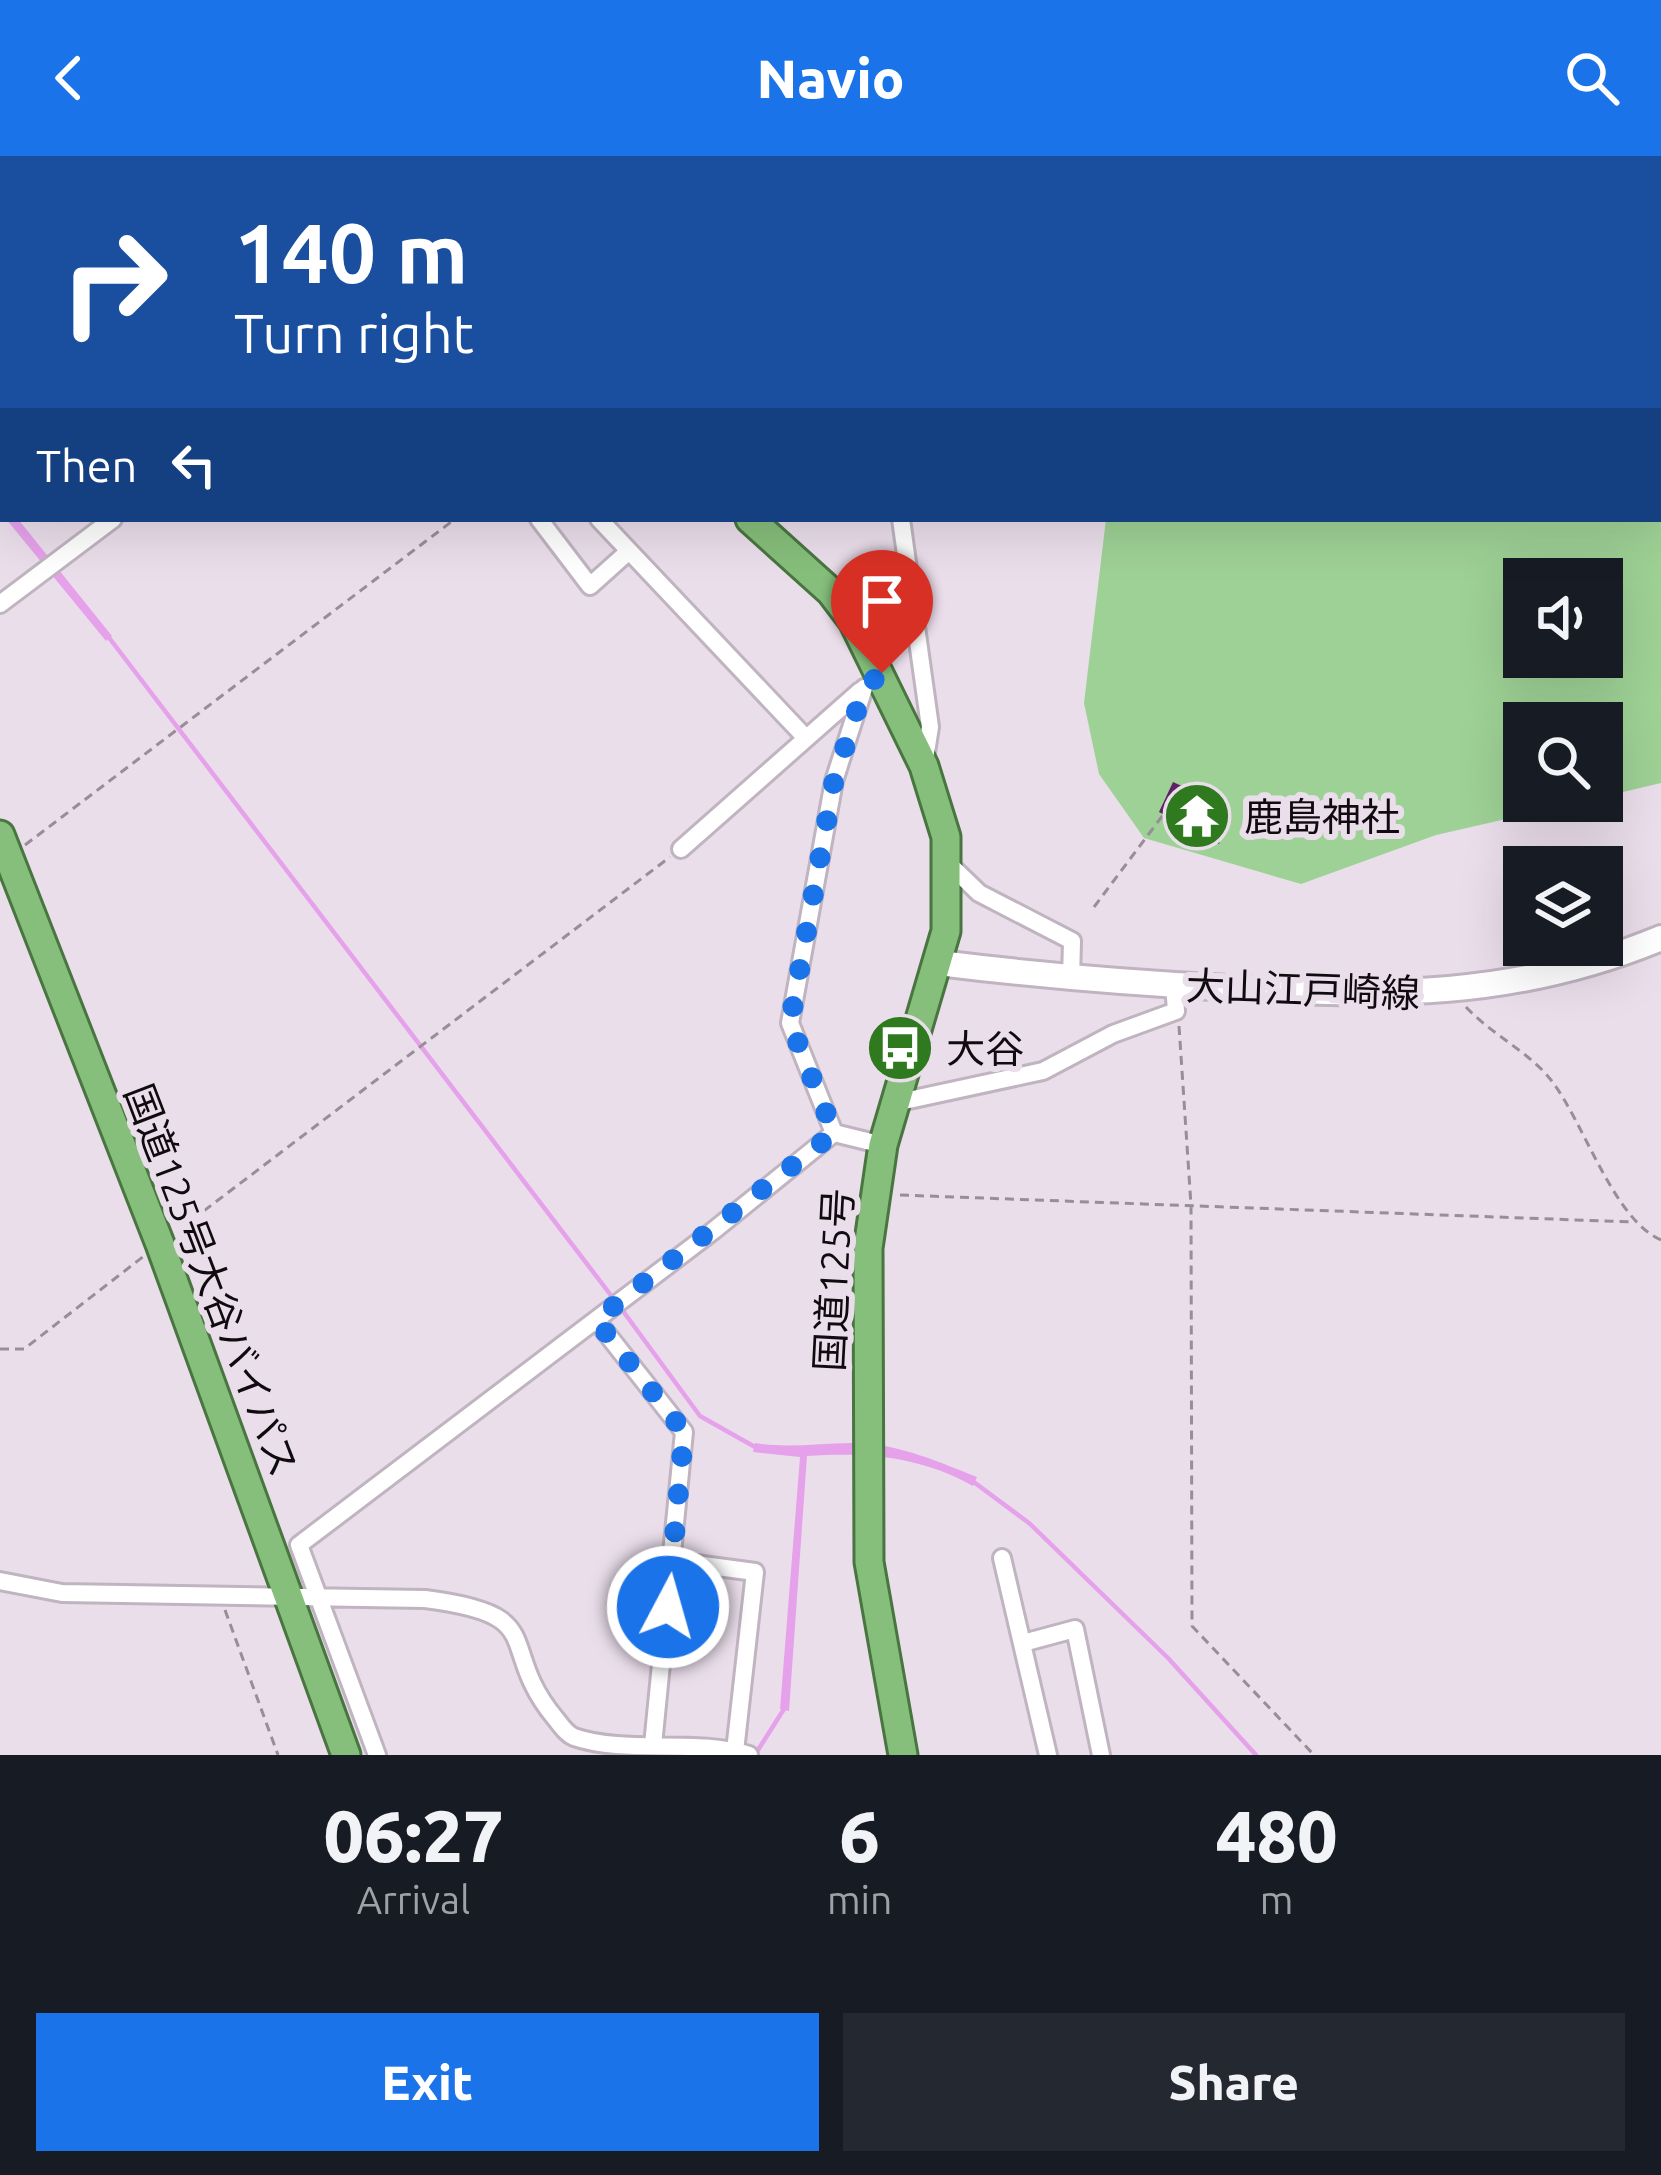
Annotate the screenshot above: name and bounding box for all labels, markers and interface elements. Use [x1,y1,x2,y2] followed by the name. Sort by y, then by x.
[36,45,102,111] icon: back
[1559,45,1625,111] icon: search
[756,48,905,108] text: Navio
[36,204,192,360] icon: right
[234,205,468,299] text: 140 m
[234,303,474,363] text: Turn right
[161,432,227,498] icon: left
[36,440,137,491] text: Then
[831,550,933,673] pin
[1503,558,1623,966] map controls
[1503,558,1623,678] button: sound
[849,568,915,634] icon: arrive
[1503,702,1623,822] button: search
[1162,781,1232,851] temple icon: 鹿島神社
[1244,795,1400,838] place label: 鹿島神社
[1503,846,1623,966] button: layers
[1185,963,1421,1015] street label: 大山江戸崎線
[865,1013,935,1083] bus stop icon: 大谷
[946,1027,1024,1070] place label: 大谷
[117,1078,307,1482] street label: 国道125号大谷バイパス
[807,1188,859,1372] street label: 国道125号
[605,1544,731,1670] position arrow
[323,1795,504,1876] text: 06:27
[839,1795,880,1876] text: 6
[1216,1795,1338,1876] text: 480
[357,1878,470,1921] text: Arrival
[827,1878,892,1921] text: min
[1260,1878,1293,1921] text: m
[36,2013,819,2151] button: Exit
[843,2013,1625,2151] button: Share

